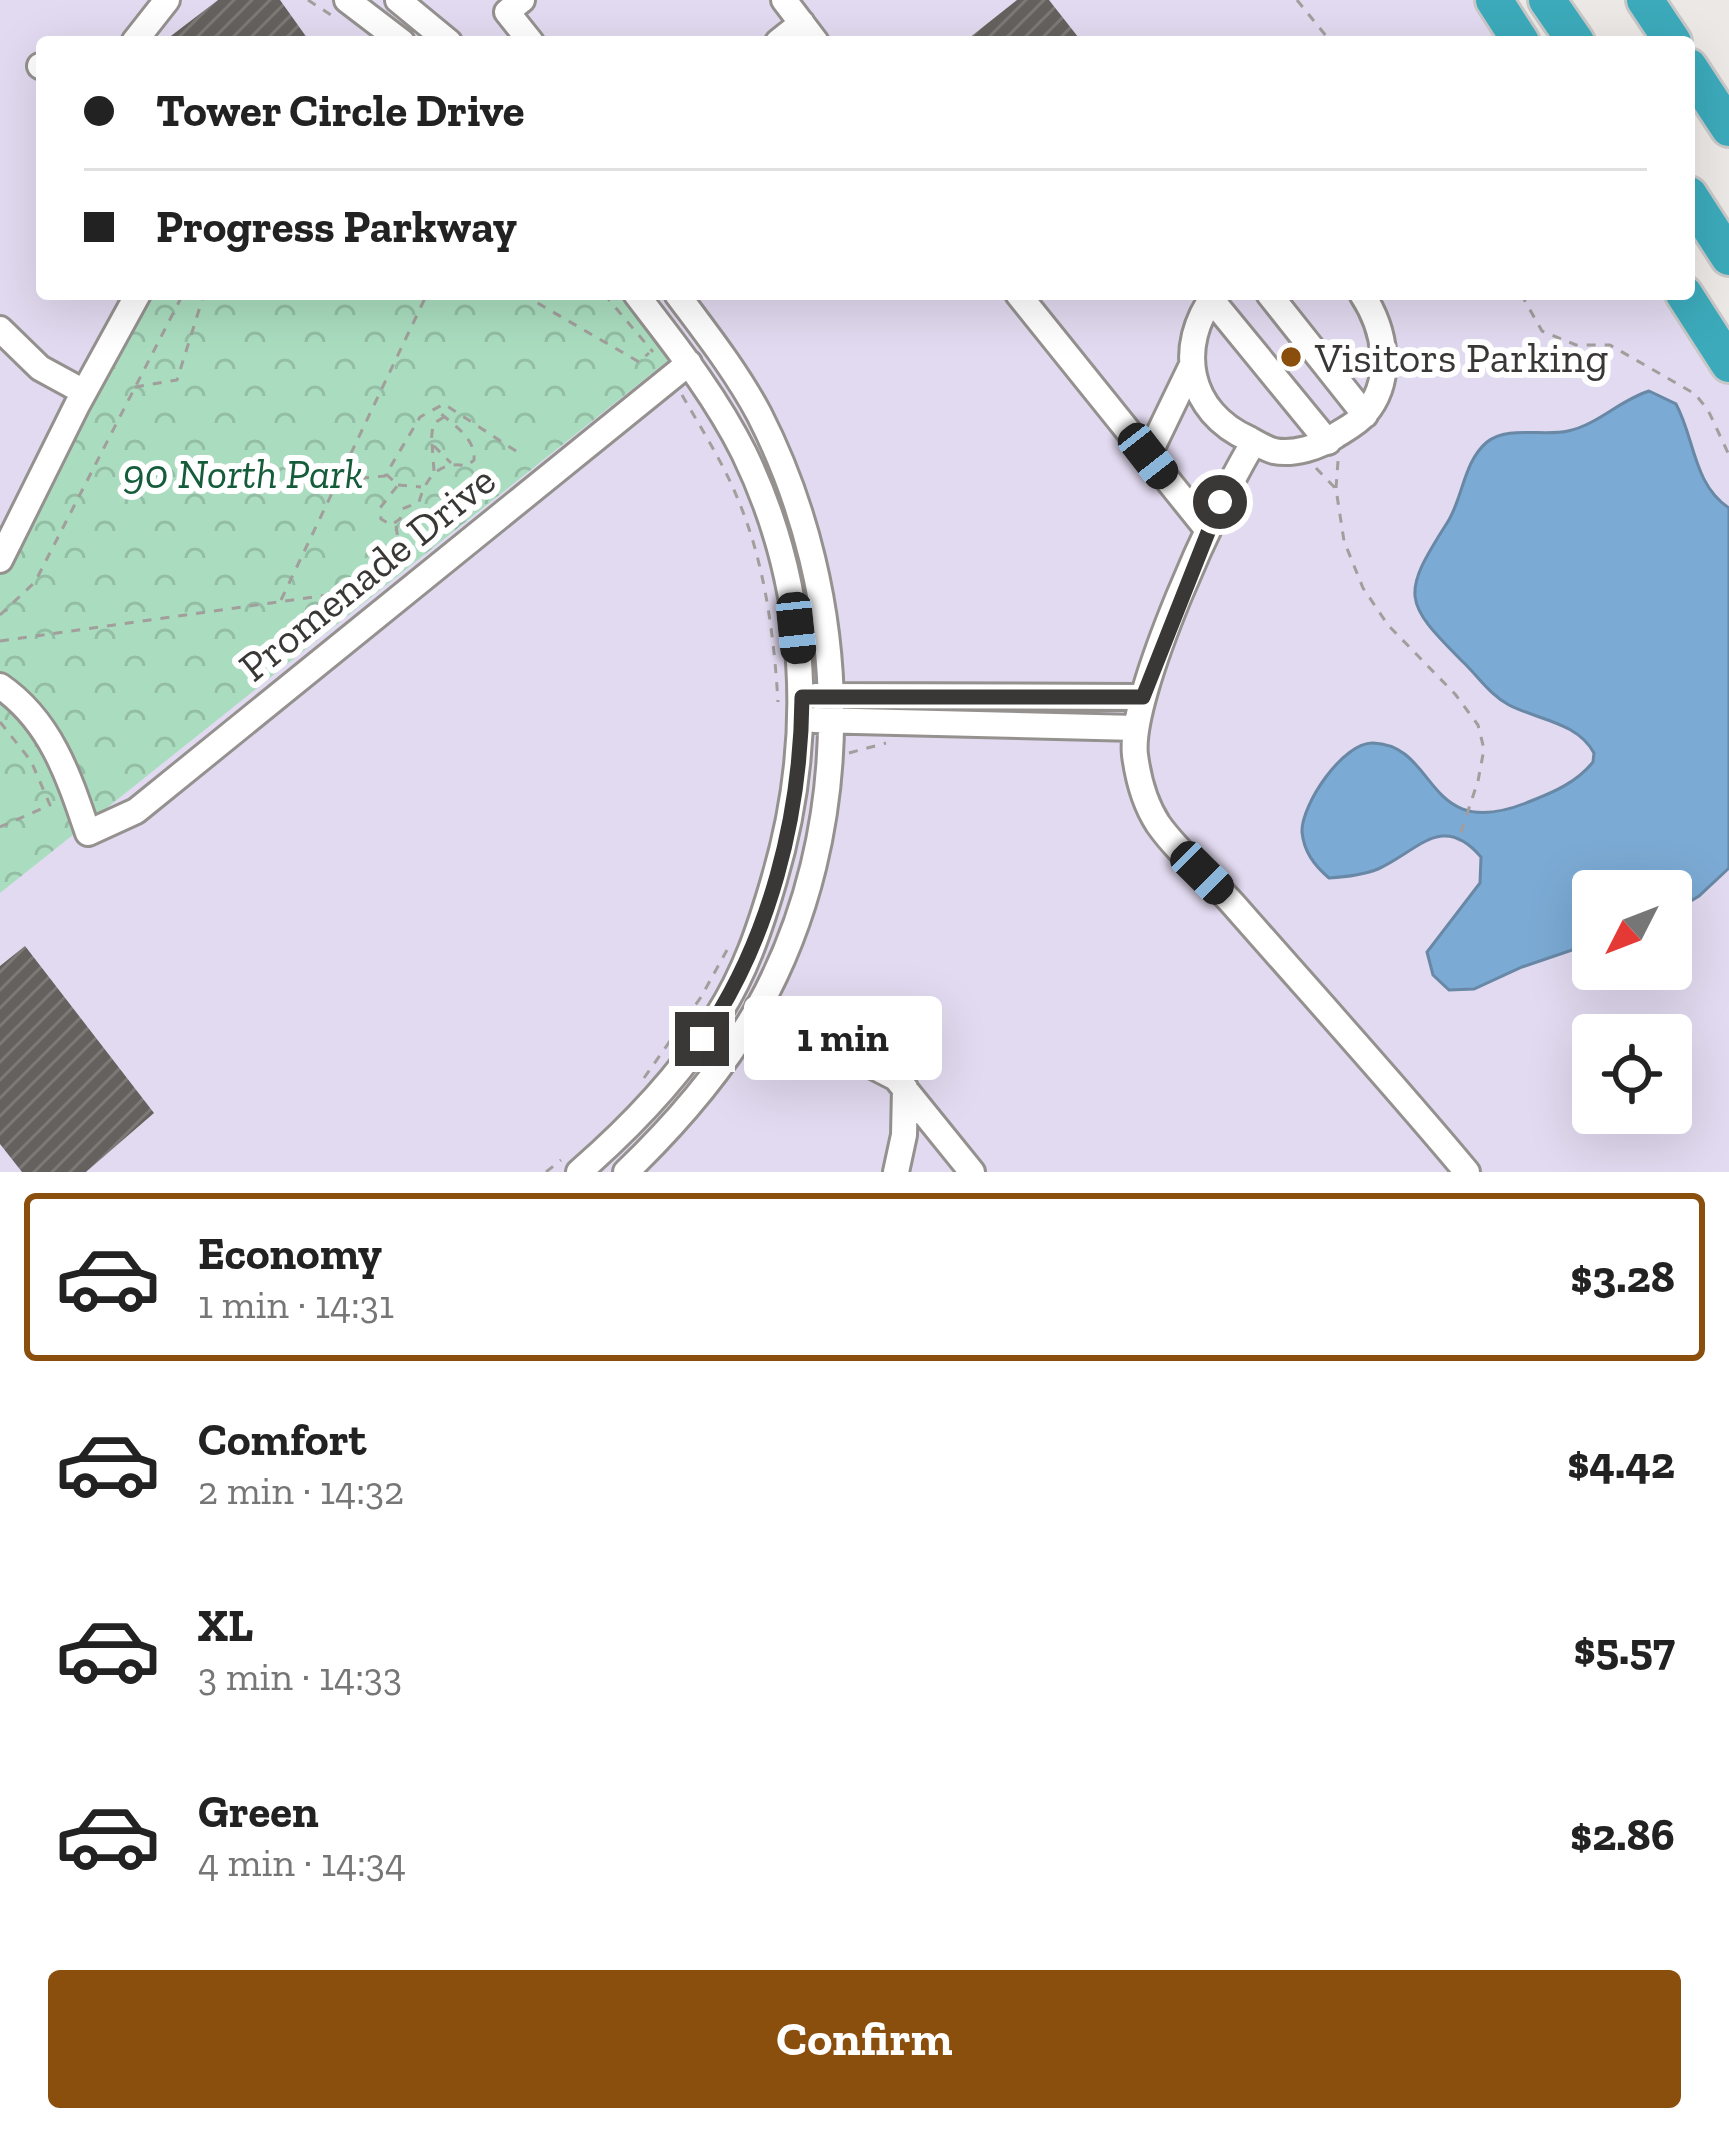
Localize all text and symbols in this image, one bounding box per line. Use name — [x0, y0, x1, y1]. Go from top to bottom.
text: Tower Circle Drive — [156, 84, 525, 138]
text: Progress Parkway — [156, 200, 517, 254]
place label: Visitors Parking — [1314, 332, 1608, 383]
marker: Visitors Parking — [1278, 344, 1304, 370]
car — [1112, 417, 1184, 495]
park label: 90 North Park — [123, 448, 363, 499]
street label: Promenade Drive — [229, 454, 505, 692]
route start — [1193, 475, 1247, 529]
car — [774, 590, 818, 666]
car — [1164, 835, 1240, 911]
north arrow — [1572, 870, 1692, 990]
map controls — [1572, 870, 1692, 1134]
callout: 1 min — [744, 997, 942, 1081]
route end — [675, 1012, 729, 1066]
text: 1 min — [797, 1014, 889, 1061]
button: locate — [1572, 1014, 1692, 1134]
icon: car — [54, 1223, 162, 1331]
text: Economy — [198, 1227, 382, 1281]
text: $3.28 — [1570, 1250, 1675, 1304]
text: 1 min · 14:31 — [198, 1281, 394, 1328]
icon: car — [54, 1409, 162, 1517]
text: Comfort — [198, 1413, 366, 1467]
text: $4.42 — [1567, 1436, 1675, 1490]
text: 2 min · 14:32 — [198, 1467, 404, 1514]
icon: car — [54, 1595, 162, 1703]
text: XL — [198, 1599, 253, 1653]
text: $5.57 — [1573, 1622, 1675, 1676]
text: 3 min · 14:33 — [198, 1653, 402, 1700]
icon: car — [54, 1781, 162, 1889]
text: Green — [198, 1785, 319, 1839]
text: $2.86 — [1570, 1808, 1675, 1862]
text: 4 min · 14:34 — [198, 1839, 406, 1886]
button: Confirm — [48, 1970, 1681, 2108]

